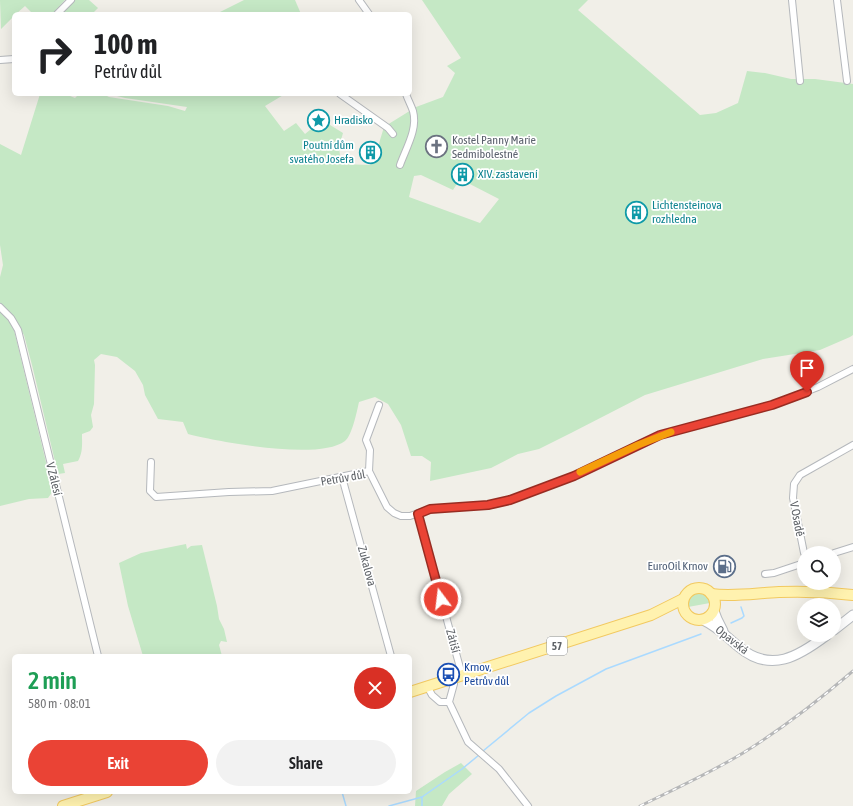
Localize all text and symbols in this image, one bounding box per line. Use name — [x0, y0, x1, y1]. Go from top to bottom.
icon: right — [28, 28, 80, 80]
text: 100 m — [94, 28, 157, 60]
text: Petrův důl — [94, 61, 162, 82]
place icon: Hradisko — [306, 107, 332, 133]
place label: Hradisko — [334, 113, 374, 127]
place label: Kostel Panny Marie Sedmibolestné — [452, 133, 536, 161]
church icon: Kostel Panny Marie Sedmibolestné — [424, 134, 450, 160]
place label: Poutní dům svatého Josefa — [289, 138, 354, 166]
building icon: Poutní dům svatého Josefa — [357, 139, 383, 165]
building icon: XIV. zastavení — [449, 161, 475, 187]
place label: XIV. zastavení — [478, 167, 538, 181]
place label: Lichtensteinova rozhledna — [652, 198, 722, 226]
building icon: Lichtensteinova rozhledna — [623, 199, 649, 225]
pin — [790, 351, 824, 392]
icon: arrive — [796, 357, 818, 379]
street label: V Zálesí — [43, 461, 65, 497]
street label: Petrův důl — [319, 467, 367, 489]
street label: V Osadě — [787, 500, 807, 538]
street label: Zukalova — [355, 544, 379, 588]
map controls — [797, 546, 841, 642]
button: search — [797, 546, 841, 590]
fuel station icon: EuroOil Krnov — [711, 553, 737, 579]
place label: EuroOil Krnov — [648, 559, 708, 573]
position arrow — [420, 578, 462, 620]
button: layers — [797, 598, 841, 642]
street label: Opavská — [713, 623, 751, 657]
street label: Zátiší — [443, 627, 463, 655]
road number: 57 — [547, 637, 567, 655]
place label: Krnov, Petrův důl — [464, 660, 510, 688]
bus stop icon: Krnov, Petrův důl — [435, 661, 461, 687]
text: 2 min — [28, 667, 77, 694]
button: close — [354, 667, 396, 709]
text: 580 m · 08:01 — [28, 696, 91, 711]
button: Exit — [28, 740, 208, 786]
button: Share — [216, 740, 396, 786]

